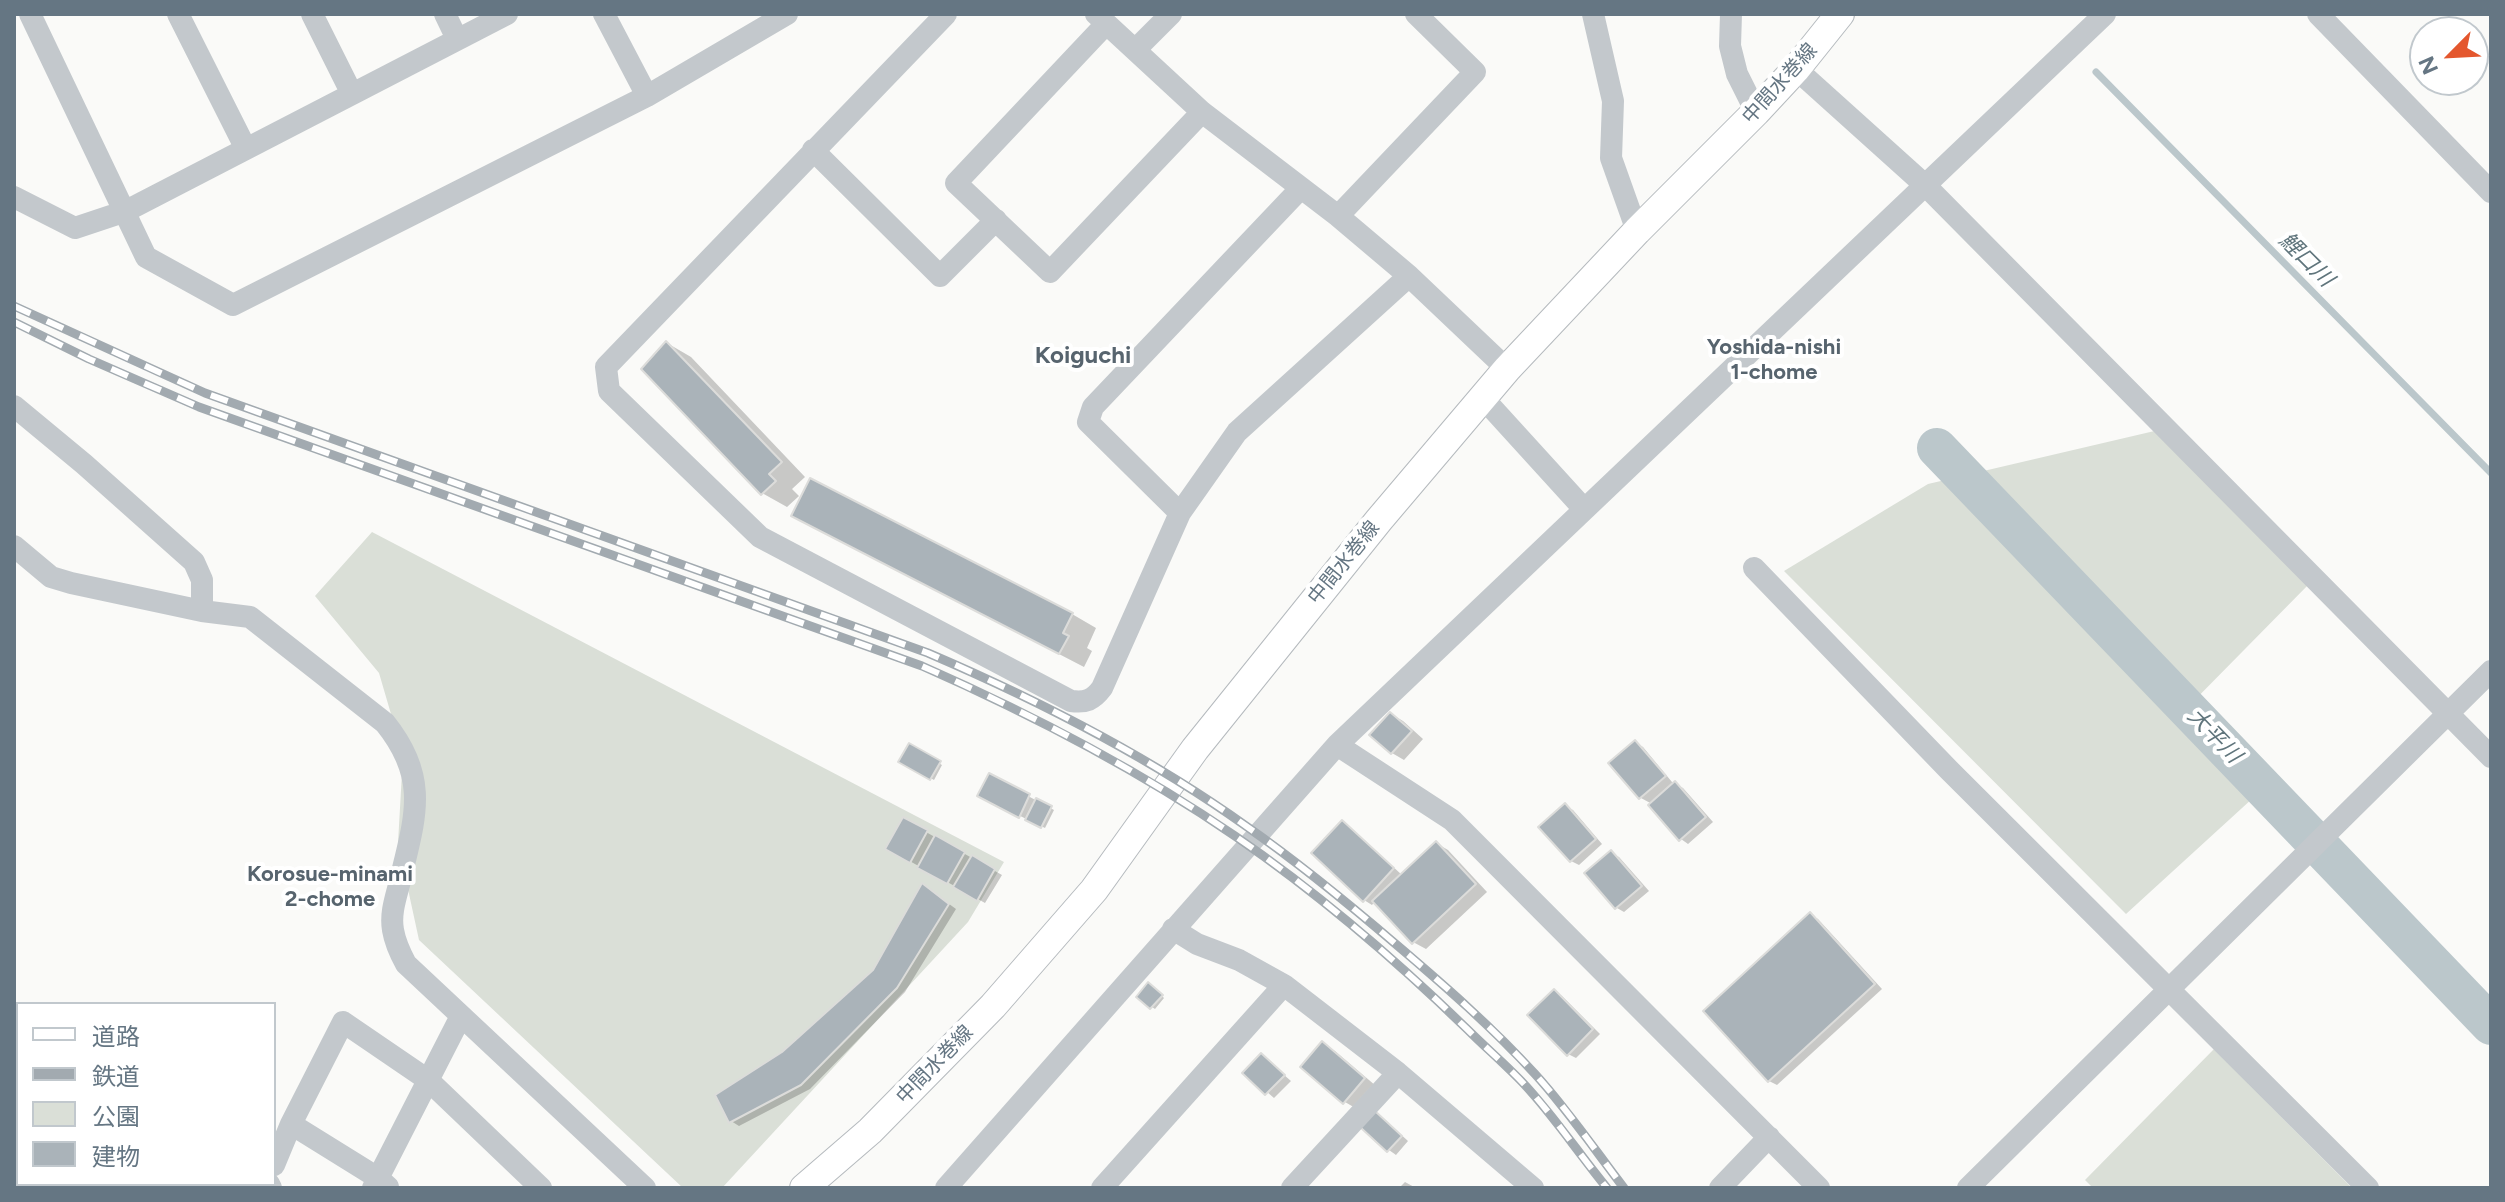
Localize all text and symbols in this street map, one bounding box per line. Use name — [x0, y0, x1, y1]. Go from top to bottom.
north arrow — [2409, 16, 2489, 96]
street label: 中間水巻線 — [1738, 39, 1822, 129]
text: N — [2413, 52, 2444, 78]
water label: 鯉口川 — [2273, 227, 2339, 293]
district label: Yoshida-nishi 1-chome — [1707, 335, 1841, 386]
district label: Koiguchi — [1035, 342, 1131, 370]
street label: 中間水巻線 — [1303, 517, 1385, 609]
water label: 大平川 — [2182, 703, 2246, 769]
district label: Korosue-minami 2-chome — [247, 862, 413, 914]
legend — [16, 1002, 276, 1186]
street label: 中間水巻線 — [892, 1021, 978, 1109]
text: 道路 — [92, 1022, 140, 1051]
text: 鉄道 — [92, 1062, 140, 1091]
text: 公園 — [92, 1102, 140, 1131]
text: 建物 — [92, 1142, 140, 1171]

